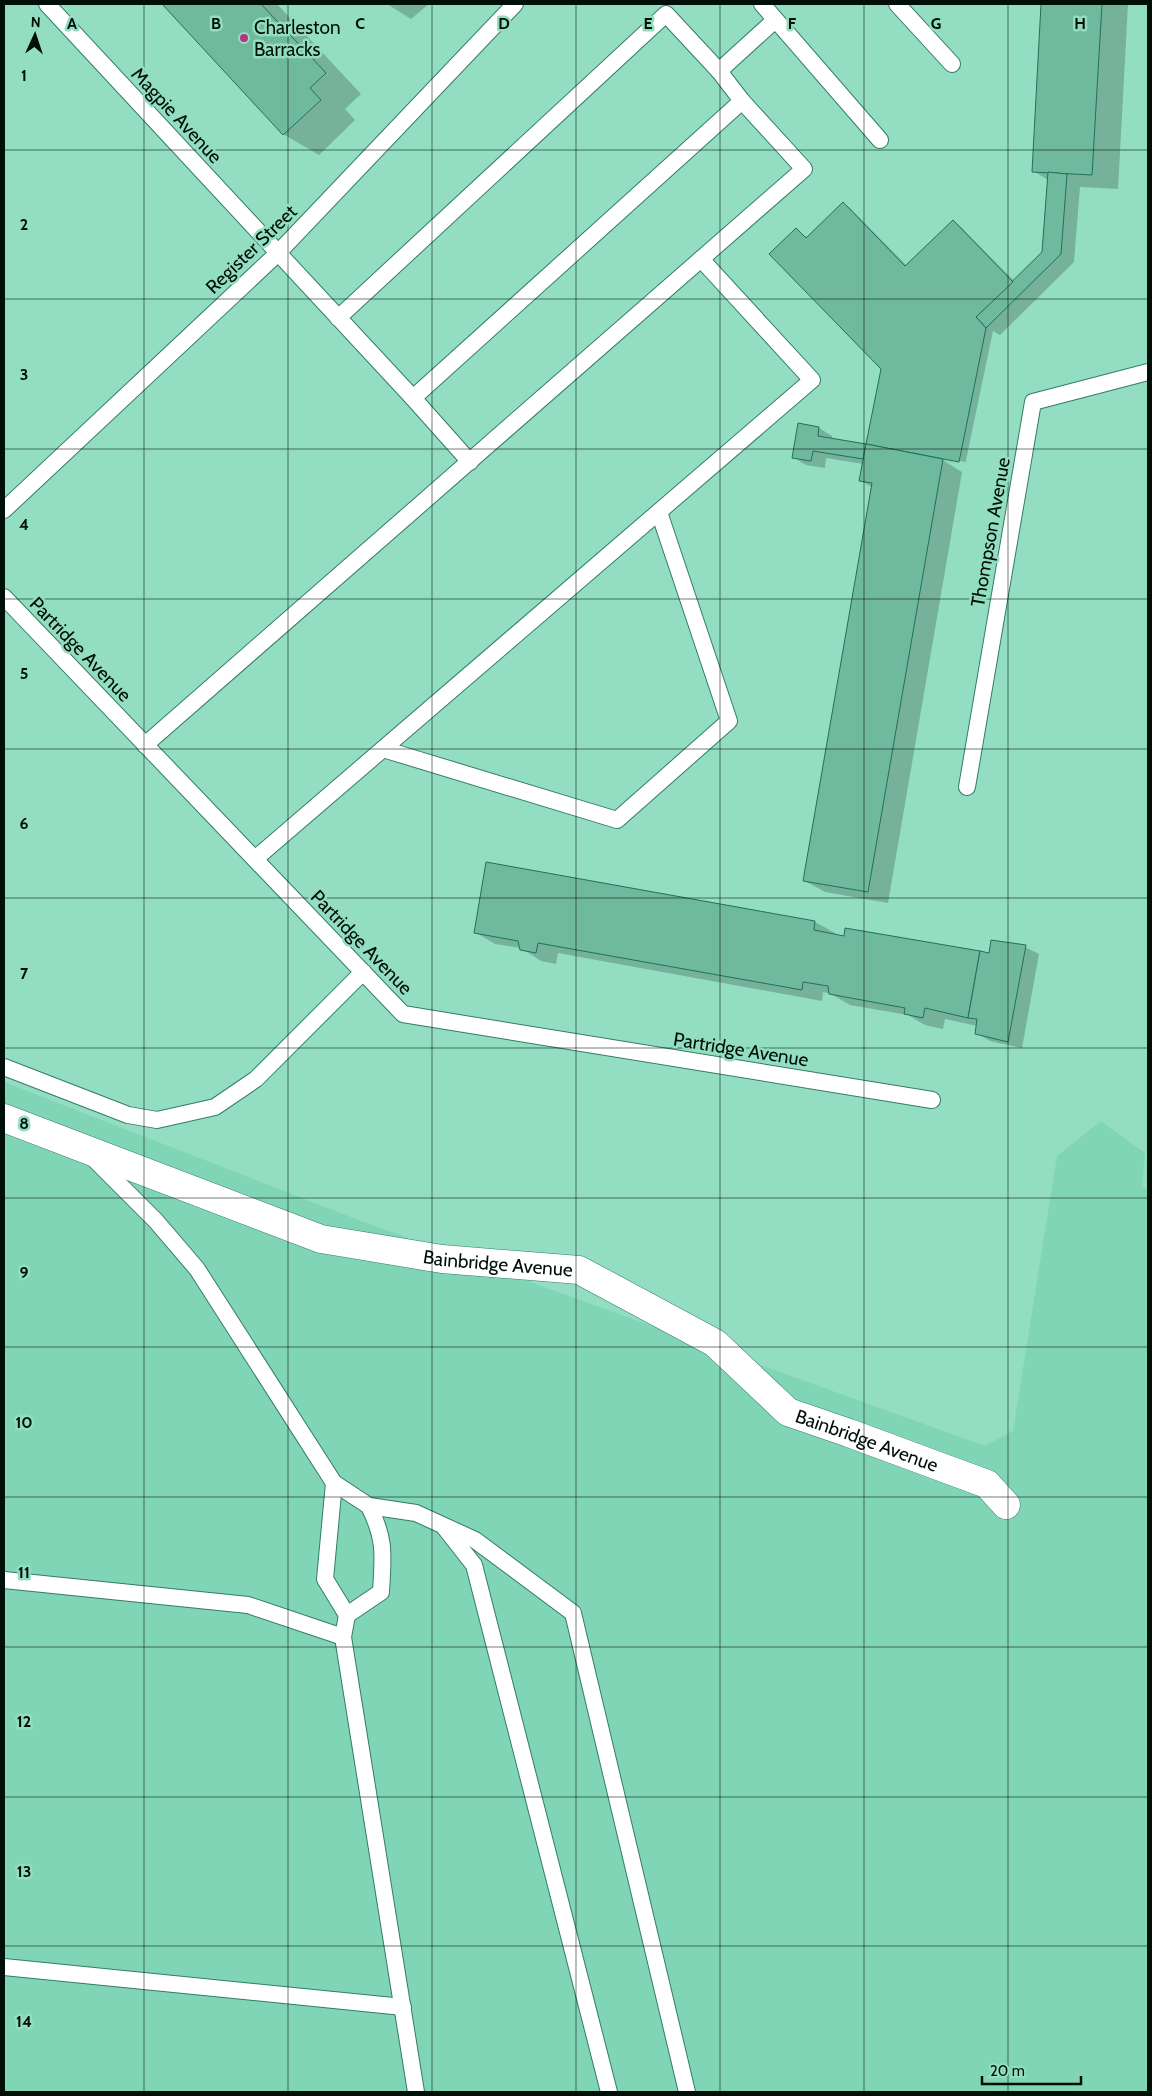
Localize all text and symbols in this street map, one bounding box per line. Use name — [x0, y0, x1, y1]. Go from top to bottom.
north arrow — [10, 10, 60, 60]
text: N — [30, 13, 41, 31]
text: A — [67, 14, 77, 33]
text: B — [211, 14, 221, 33]
text: C — [355, 14, 365, 33]
text: D — [498, 14, 510, 33]
text: E — [643, 14, 653, 33]
text: F — [788, 14, 797, 33]
text: G — [931, 14, 941, 33]
text: H — [1074, 14, 1086, 33]
place label: Charleston Barracks — [254, 16, 341, 61]
marker: Charleston Barracks — [238, 32, 250, 44]
street label: Magpie Avenue — [126, 63, 227, 168]
text: 1 — [21, 66, 27, 85]
street label: Register Street — [201, 200, 302, 299]
text: 2 — [20, 215, 28, 234]
text: 3 — [20, 365, 28, 384]
street label: Thompson Avenue — [966, 455, 1015, 609]
text: 4 — [19, 515, 29, 534]
street label: Partridge Avenue — [25, 592, 136, 707]
text: 5 — [20, 664, 28, 683]
text: 6 — [20, 814, 29, 833]
street label: Partridge Avenue — [306, 885, 417, 1000]
text: 7 — [20, 964, 29, 983]
street label: Partridge Avenue — [672, 1027, 810, 1072]
text: 8 — [19, 1114, 29, 1133]
street label: Bainbridge Avenue — [421, 1245, 574, 1281]
text: 9 — [20, 1263, 29, 1282]
street label: Bainbridge Avenue — [792, 1404, 942, 1477]
text: 10 — [15, 1413, 33, 1432]
text: 11 — [18, 1563, 30, 1582]
text: 12 — [17, 1712, 31, 1731]
text: 13 — [17, 1862, 31, 1881]
text: 14 — [16, 2012, 32, 2031]
scale bar — [982, 2054, 1081, 2086]
text: 20 m — [990, 2062, 1025, 2080]

